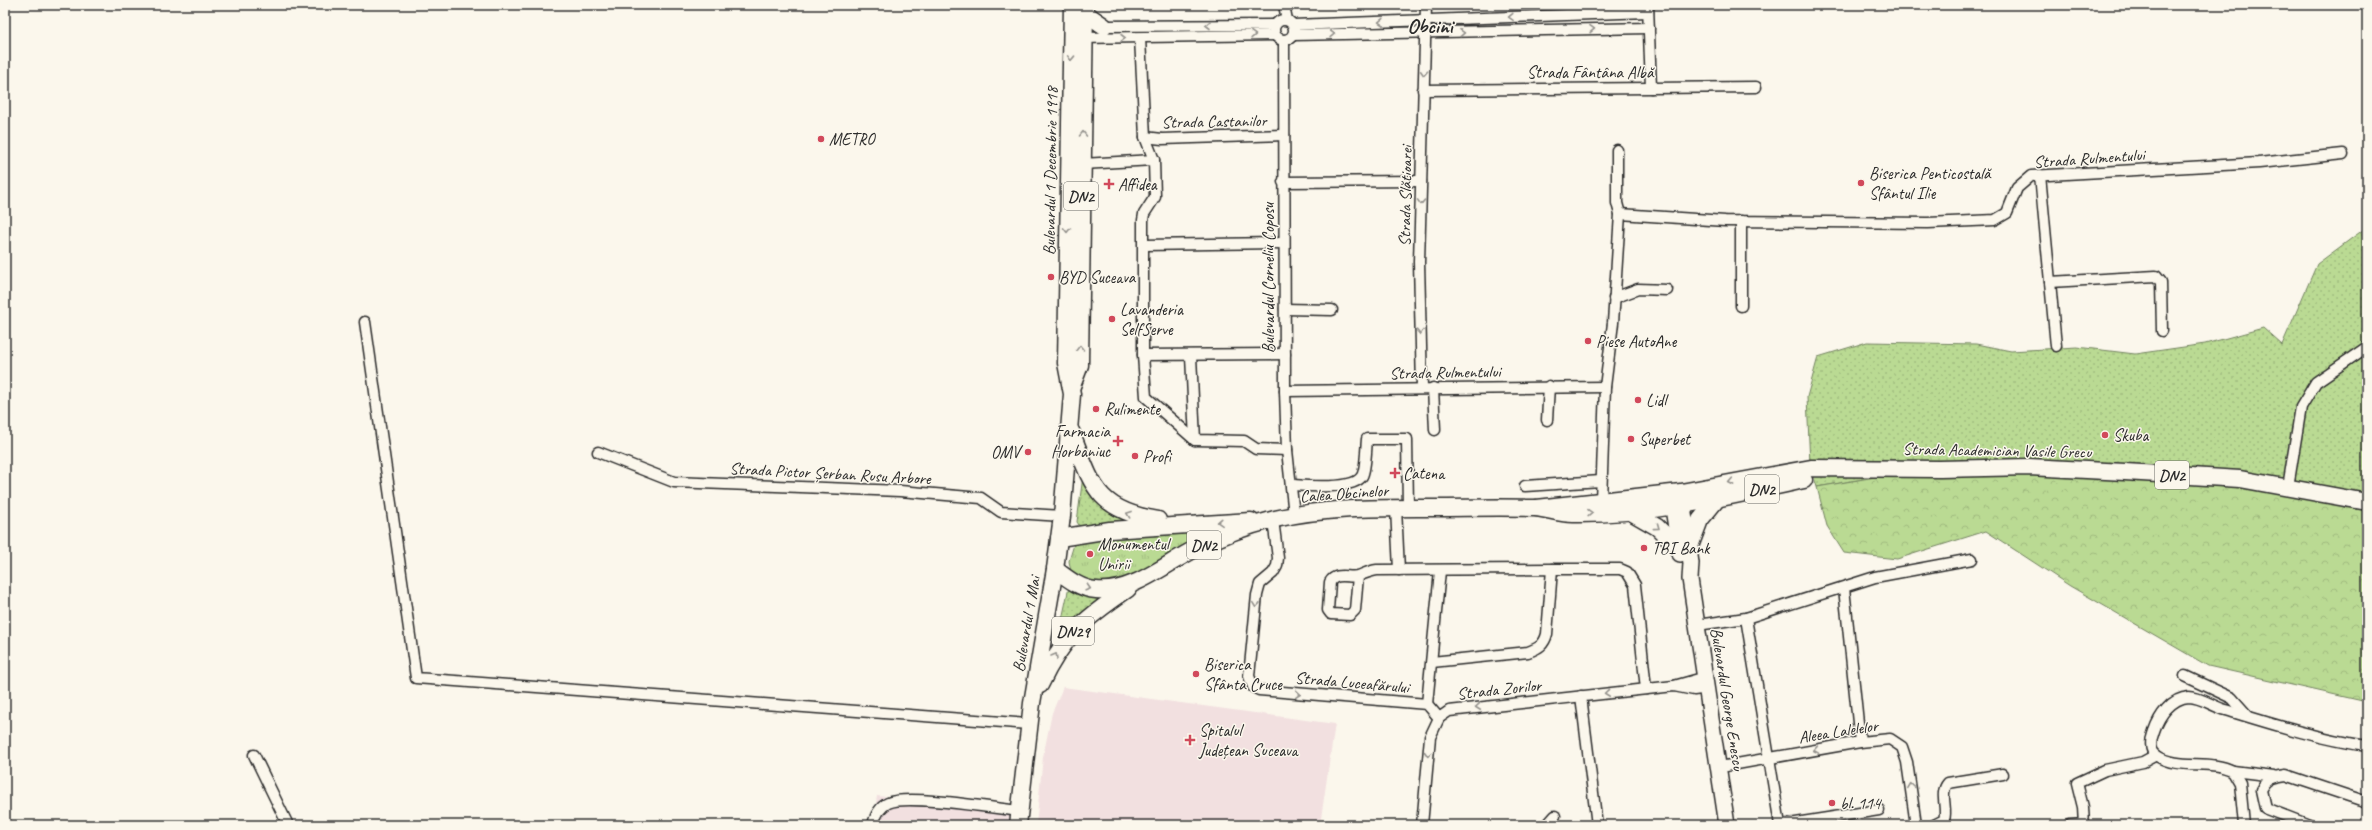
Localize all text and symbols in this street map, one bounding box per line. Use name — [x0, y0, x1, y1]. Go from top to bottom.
district label: Obcini — [1407, 13, 1456, 39]
one-way arrow — [1508, 13, 1514, 22]
one-way arrow — [1378, 18, 1384, 26]
one-way arrow — [1205, 21, 1211, 29]
one-way arrow — [1589, 25, 1595, 34]
one-way arrow — [1459, 28, 1465, 37]
one-way arrow — [1329, 30, 1335, 38]
one-way arrow — [1250, 31, 1256, 40]
one-way arrow — [1120, 34, 1126, 42]
one-way arrow — [1067, 55, 1075, 61]
street label: Strada Fântâna Albă — [1527, 62, 1655, 83]
one-way arrow — [1420, 69, 1429, 76]
street label: Bulevardul 1 Decembrie 1918 — [1039, 84, 1063, 255]
street label: Strada Castanilor — [1161, 110, 1269, 133]
place label: METRO — [829, 129, 876, 150]
one-way arrow — [1078, 131, 1087, 137]
marker: METRO — [816, 134, 826, 144]
street label: Strada Slătioarei — [1394, 144, 1417, 247]
street label: Strada Rulmentului — [2033, 144, 2147, 173]
place label: Biserica Penticostală Sfântul Ilie — [1869, 163, 1992, 204]
place label: Affidea — [1118, 174, 1158, 195]
marker: Affidea — [1103, 178, 1115, 190]
marker: Biserica Penticostală Sfântul Ilie — [1856, 178, 1866, 188]
road number: DN2 — [1064, 182, 1098, 210]
one-way arrow — [1417, 199, 1425, 205]
street label: Bulevardul Corneliu Coposu — [1258, 201, 1279, 353]
one-way arrow — [1063, 227, 1071, 233]
place label: BYD Suceava — [1059, 267, 1137, 288]
marker: BYD Suceava — [1046, 272, 1056, 282]
place label: Lavanderia SelfServe — [1120, 299, 1184, 340]
marker: Lavanderia SelfServe — [1107, 314, 1117, 324]
one-way arrow — [1416, 329, 1424, 335]
place label: Piese AutoAne — [1596, 331, 1678, 352]
marker: Piese AutoAne — [1583, 336, 1593, 346]
one-way arrow — [1076, 345, 1084, 351]
street label: Strada Rulmentului — [1389, 361, 1503, 384]
place label: Lidl — [1646, 390, 1669, 411]
marker: Lidl — [1633, 395, 1643, 405]
place label: Rulimente — [1104, 399, 1161, 420]
marker: Rulimente — [1091, 404, 1101, 414]
place label: Farmacia Horbaniuc — [1051, 421, 1112, 462]
place label: Skuba — [2113, 425, 2149, 446]
place label: Superbet — [1639, 429, 1692, 450]
marker: Skuba — [2100, 430, 2110, 440]
marker: Superbet — [1626, 434, 1636, 444]
marker: Farmacia Horbaniuc — [1113, 436, 1123, 446]
street label: Strada Academician Vasile Grecu — [1903, 438, 2093, 463]
place label: OMV — [991, 442, 1024, 463]
place label: Profi — [1143, 446, 1173, 467]
marker: OMV — [1023, 447, 1033, 457]
marker: Profi — [1130, 451, 1140, 461]
street label: Strada Pictor Șerban Rusu Arbore — [729, 458, 932, 489]
road number: DN2 — [2155, 461, 2189, 489]
place label: Catena — [1403, 463, 1446, 484]
marker: Catena — [1390, 468, 1400, 478]
road number: DN2 — [1745, 475, 1779, 503]
one-way arrow — [1728, 478, 1734, 486]
street label: Calea Obcinelor — [1299, 480, 1391, 507]
one-way arrow — [1587, 509, 1593, 517]
one-way arrow — [1126, 510, 1133, 518]
one-way arrow — [1217, 518, 1223, 526]
one-way arrow — [1653, 522, 1660, 530]
road number: DN2 — [1187, 531, 1221, 559]
place label: Monumentul Unirii — [1098, 534, 1172, 575]
place label: TBI Bank — [1652, 538, 1711, 559]
marker: TBI Bank — [1639, 543, 1649, 553]
marker: Monumentul Unirii — [1085, 549, 1095, 559]
street label: Bulevardul 1 Mai — [1008, 573, 1046, 674]
one-way arrow — [1085, 583, 1092, 592]
one-way arrow — [1252, 602, 1261, 608]
road number: DN29 — [1052, 617, 1094, 645]
street label: Bulevardul George Enescu — [1706, 626, 1749, 774]
one-way arrow — [1051, 653, 1058, 660]
place label: Biserica Sfânta Cruce — [1204, 654, 1283, 695]
street label: Strada Luceafărului — [1294, 667, 1413, 698]
marker: Biserica Sfânta Cruce — [1191, 669, 1201, 679]
street label: Strada Zorilor — [1456, 674, 1544, 704]
one-way arrow — [1604, 688, 1610, 697]
one-way arrow — [1295, 689, 1302, 698]
one-way arrow — [1475, 702, 1481, 711]
street label: Aleea Lalelelor — [1797, 715, 1881, 748]
place label: Spitalul Județean Suceava — [1198, 720, 1300, 761]
marker: Spitalul Județean Suceava — [1184, 734, 1196, 746]
one-way arrow — [1813, 745, 1819, 753]
one-way arrow — [1424, 751, 1433, 757]
one-way arrow — [1907, 783, 1916, 789]
place label: bl. 114 — [1840, 793, 1883, 814]
marker: bl. 114 — [1827, 798, 1837, 808]

